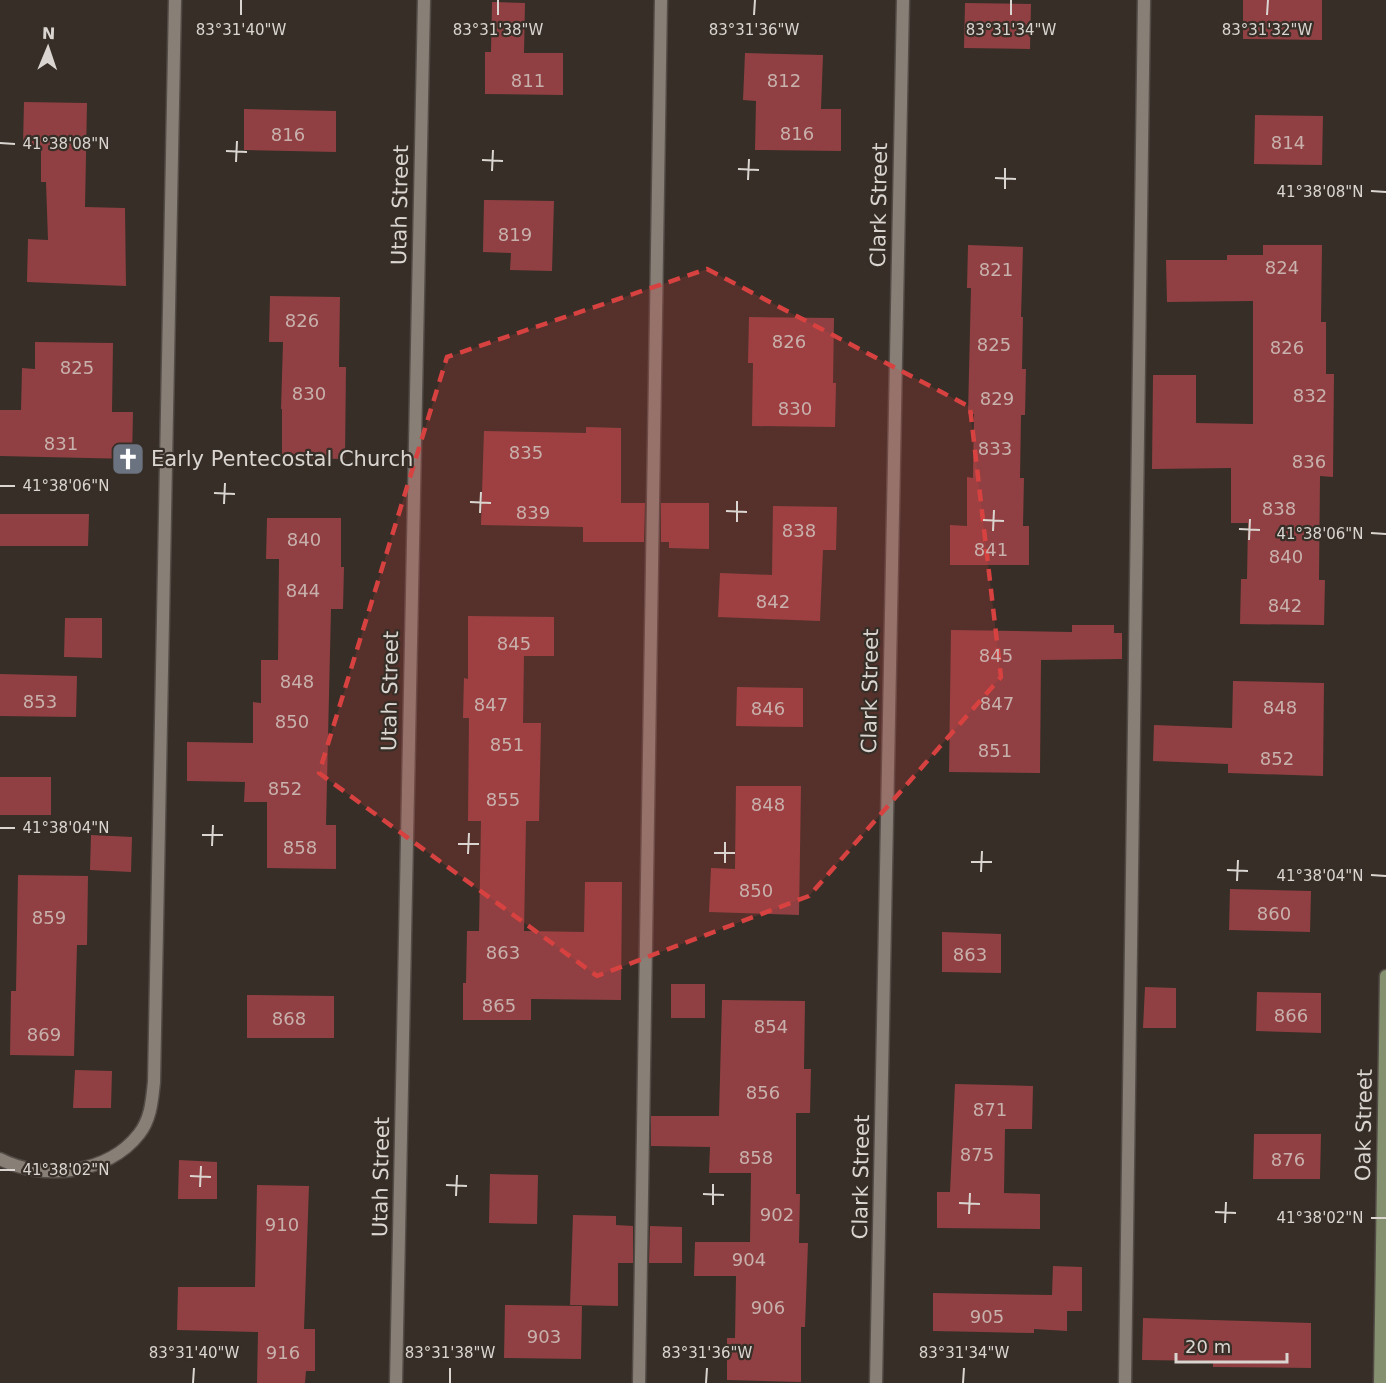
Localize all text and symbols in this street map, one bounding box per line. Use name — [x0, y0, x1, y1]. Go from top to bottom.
north arrow — [18, 18, 78, 78]
text: 83°31'40"W — [196, 21, 286, 39]
text: 83°31'38"W — [453, 21, 543, 39]
text: 83°31'36"W — [709, 21, 799, 39]
text: 83°31'34"W — [966, 21, 1056, 39]
text: 83°31'32"W — [1222, 21, 1312, 39]
text: N — [41, 24, 56, 43]
house number: 811 — [511, 70, 545, 91]
house number: 812 — [767, 70, 801, 91]
house number: 816 — [780, 123, 814, 144]
house number: 816 — [271, 124, 305, 145]
house number: 814 — [1271, 132, 1305, 153]
text: 41°38'08"N — [22, 135, 110, 153]
street label: Clark Street — [866, 142, 892, 268]
street label: Utah Street — [387, 145, 413, 265]
text: 41°38'08"N — [1276, 183, 1364, 201]
house number: 819 — [498, 224, 532, 245]
house number: 824 — [1265, 257, 1299, 278]
house number: 821 — [979, 259, 1013, 280]
house number: 826 — [285, 310, 319, 331]
house number: 826 — [772, 331, 806, 352]
house number: 825 — [977, 334, 1011, 355]
house number: 826 — [1270, 337, 1304, 358]
house number: 825 — [60, 357, 94, 378]
house number: 830 — [292, 383, 326, 404]
house number: 832 — [1293, 385, 1327, 406]
house number: 829 — [980, 388, 1014, 409]
house number: 830 — [778, 398, 812, 419]
house number: 831 — [44, 433, 78, 454]
house number: 833 — [978, 438, 1012, 459]
church icon: Early Pentecostal Church — [110, 441, 146, 477]
house number: 835 — [509, 442, 543, 463]
place label: Early Pentecostal Church — [151, 447, 413, 471]
house number: 836 — [1292, 451, 1326, 472]
text: 41°38'06"N — [22, 477, 110, 495]
house number: 838 — [1262, 498, 1296, 519]
house number: 839 — [516, 502, 550, 523]
house number: 838 — [782, 520, 816, 541]
text: 41°38'06"N — [1276, 525, 1364, 543]
house number: 840 — [287, 529, 321, 550]
house number: 841 — [974, 539, 1008, 560]
house number: 840 — [1269, 546, 1303, 567]
house number: 844 — [286, 580, 320, 601]
house number: 842 — [756, 591, 790, 612]
house number: 842 — [1268, 595, 1302, 616]
street label: Clark Street — [857, 628, 883, 754]
street label: Utah Street — [377, 631, 403, 751]
house number: 845 — [497, 633, 531, 654]
house number: 845 — [979, 645, 1013, 666]
house number: 848 — [280, 671, 314, 692]
house number: 853 — [23, 691, 57, 712]
house number: 847 — [980, 693, 1014, 714]
house number: 847 — [474, 694, 508, 715]
house number: 848 — [1263, 697, 1297, 718]
house number: 846 — [751, 698, 785, 719]
house number: 850 — [275, 711, 309, 732]
house number: 851 — [490, 734, 524, 755]
house number: 851 — [978, 740, 1012, 761]
house number: 852 — [1260, 748, 1294, 769]
house number: 852 — [268, 778, 302, 799]
house number: 855 — [486, 789, 520, 810]
house number: 848 — [751, 794, 785, 815]
text: 41°38'04"N — [22, 819, 110, 837]
house number: 858 — [283, 837, 317, 858]
text: 41°38'04"N — [1276, 867, 1364, 885]
house number: 850 — [739, 880, 773, 901]
house number: 860 — [1257, 903, 1291, 924]
house number: 859 — [32, 907, 66, 928]
house number: 863 — [486, 942, 520, 963]
house number: 863 — [953, 944, 987, 965]
house number: 865 — [482, 995, 516, 1016]
house number: 866 — [1274, 1005, 1308, 1026]
house number: 868 — [272, 1008, 306, 1029]
house number: 854 — [754, 1016, 788, 1037]
house number: 869 — [27, 1024, 61, 1045]
street label: Oak Street — [1351, 1069, 1377, 1181]
house number: 856 — [746, 1082, 780, 1103]
house number: 871 — [973, 1099, 1007, 1120]
street label: Clark Street — [848, 1114, 874, 1240]
street label: Utah Street — [368, 1117, 394, 1237]
house number: 875 — [960, 1144, 994, 1165]
house number: 858 — [739, 1147, 773, 1168]
house number: 876 — [1271, 1149, 1305, 1170]
text: 41°38'02"N — [22, 1161, 110, 1179]
house number: 902 — [760, 1204, 794, 1225]
text: 41°38'02"N — [1276, 1209, 1364, 1227]
house number: 910 — [265, 1214, 299, 1235]
house number: 904 — [732, 1249, 766, 1270]
house number: 906 — [751, 1297, 785, 1318]
house number: 905 — [970, 1306, 1004, 1327]
house number: 903 — [527, 1326, 561, 1347]
scale bar — [1176, 1326, 1287, 1364]
text: 20 m — [1185, 1336, 1231, 1357]
house number: 916 — [266, 1342, 300, 1363]
text: 83°31'40"W — [149, 1344, 239, 1362]
text: 83°31'38"W — [405, 1344, 495, 1362]
text: 83°31'36"W — [662, 1344, 752, 1362]
text: 83°31'34"W — [919, 1344, 1009, 1362]

